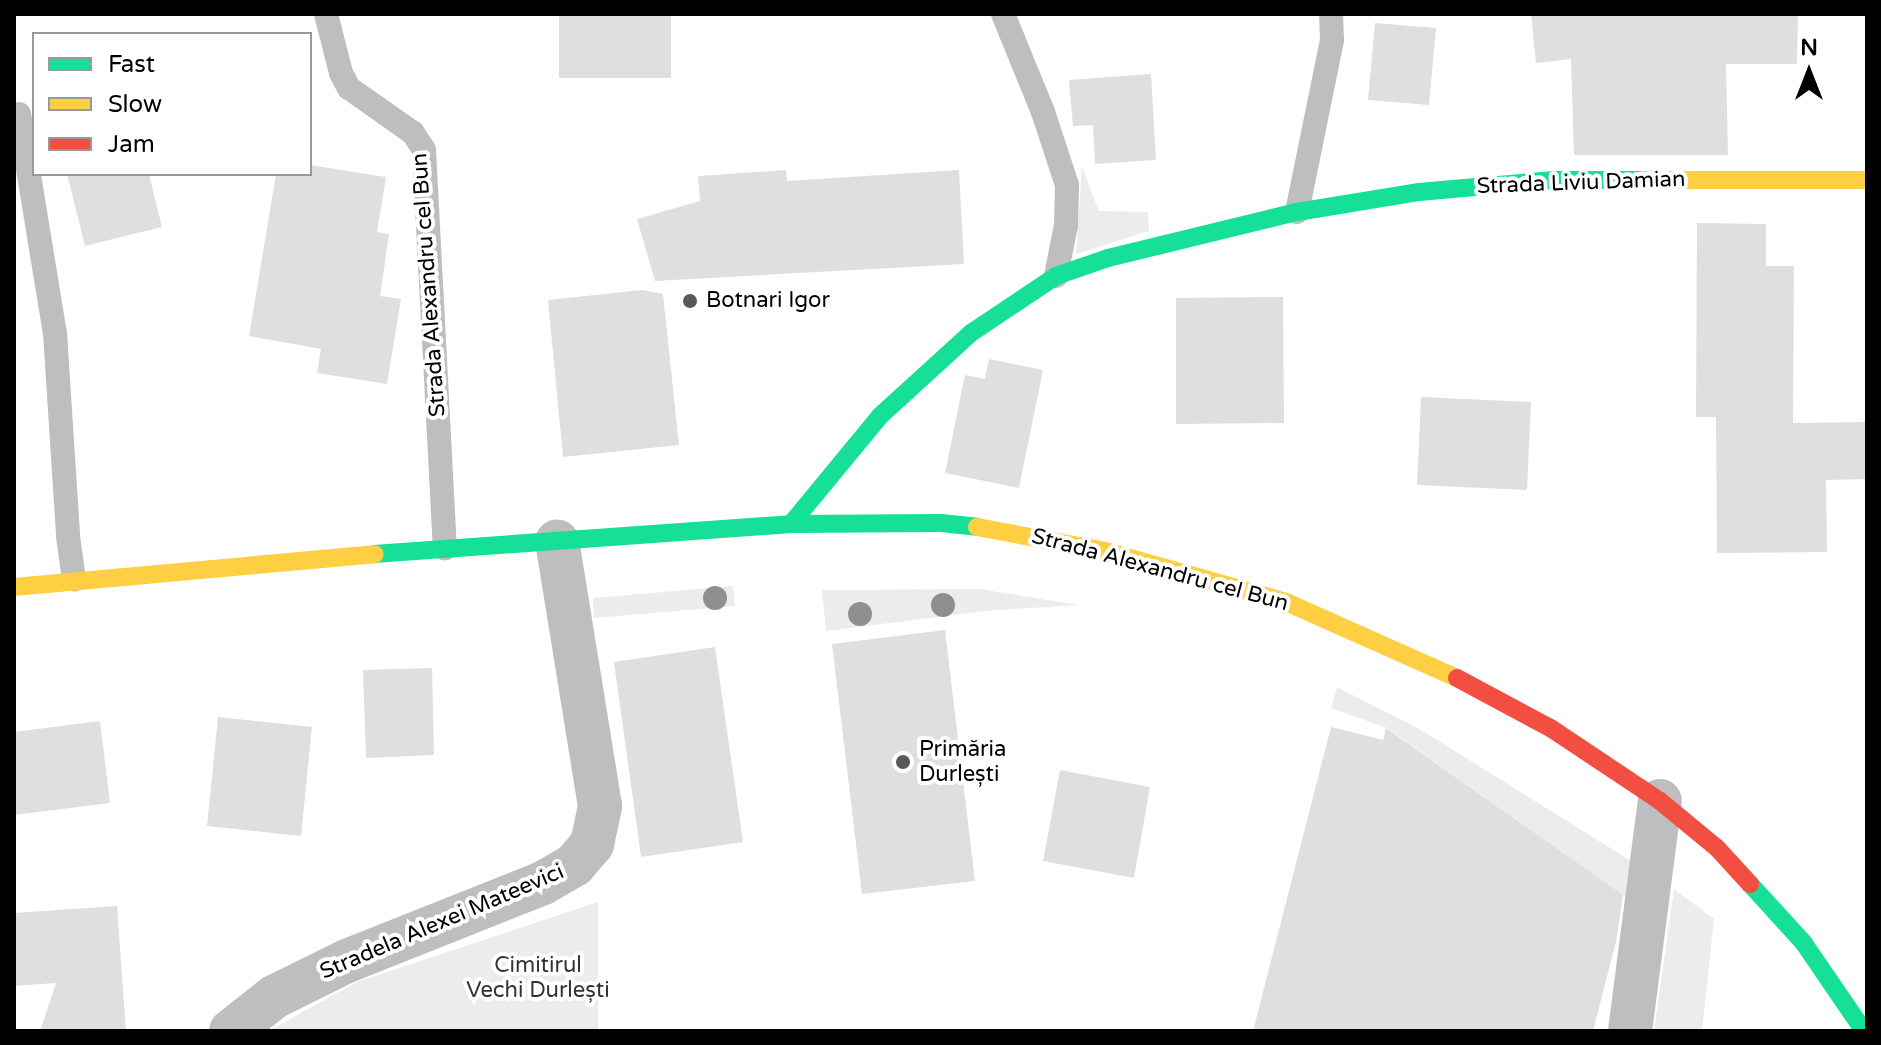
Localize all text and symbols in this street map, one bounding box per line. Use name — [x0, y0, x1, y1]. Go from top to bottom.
legend — [32, 32, 312, 176]
north arrow — [1769, 32, 1849, 112]
text: N — [1800, 35, 1818, 61]
text: Fast — [108, 50, 155, 79]
text: Slow — [108, 90, 162, 119]
text: Jam — [108, 130, 155, 159]
street label: Strada Alexandru cel Bun — [407, 152, 451, 418]
street label: Strada Liviu Damian — [1476, 166, 1686, 200]
place label: Botnari Igor — [706, 288, 830, 314]
marker: Botnari Igor — [681, 292, 699, 310]
street label: Strada Alexandru cel Bun — [1029, 523, 1291, 617]
place label: Primăria Durlești — [919, 736, 1006, 788]
marker: Primăria Durlești — [894, 753, 912, 771]
street label: Stradela Alexei Mateevici — [316, 859, 568, 985]
park label: Cimitirul Vechi Durlești — [466, 952, 610, 1004]

